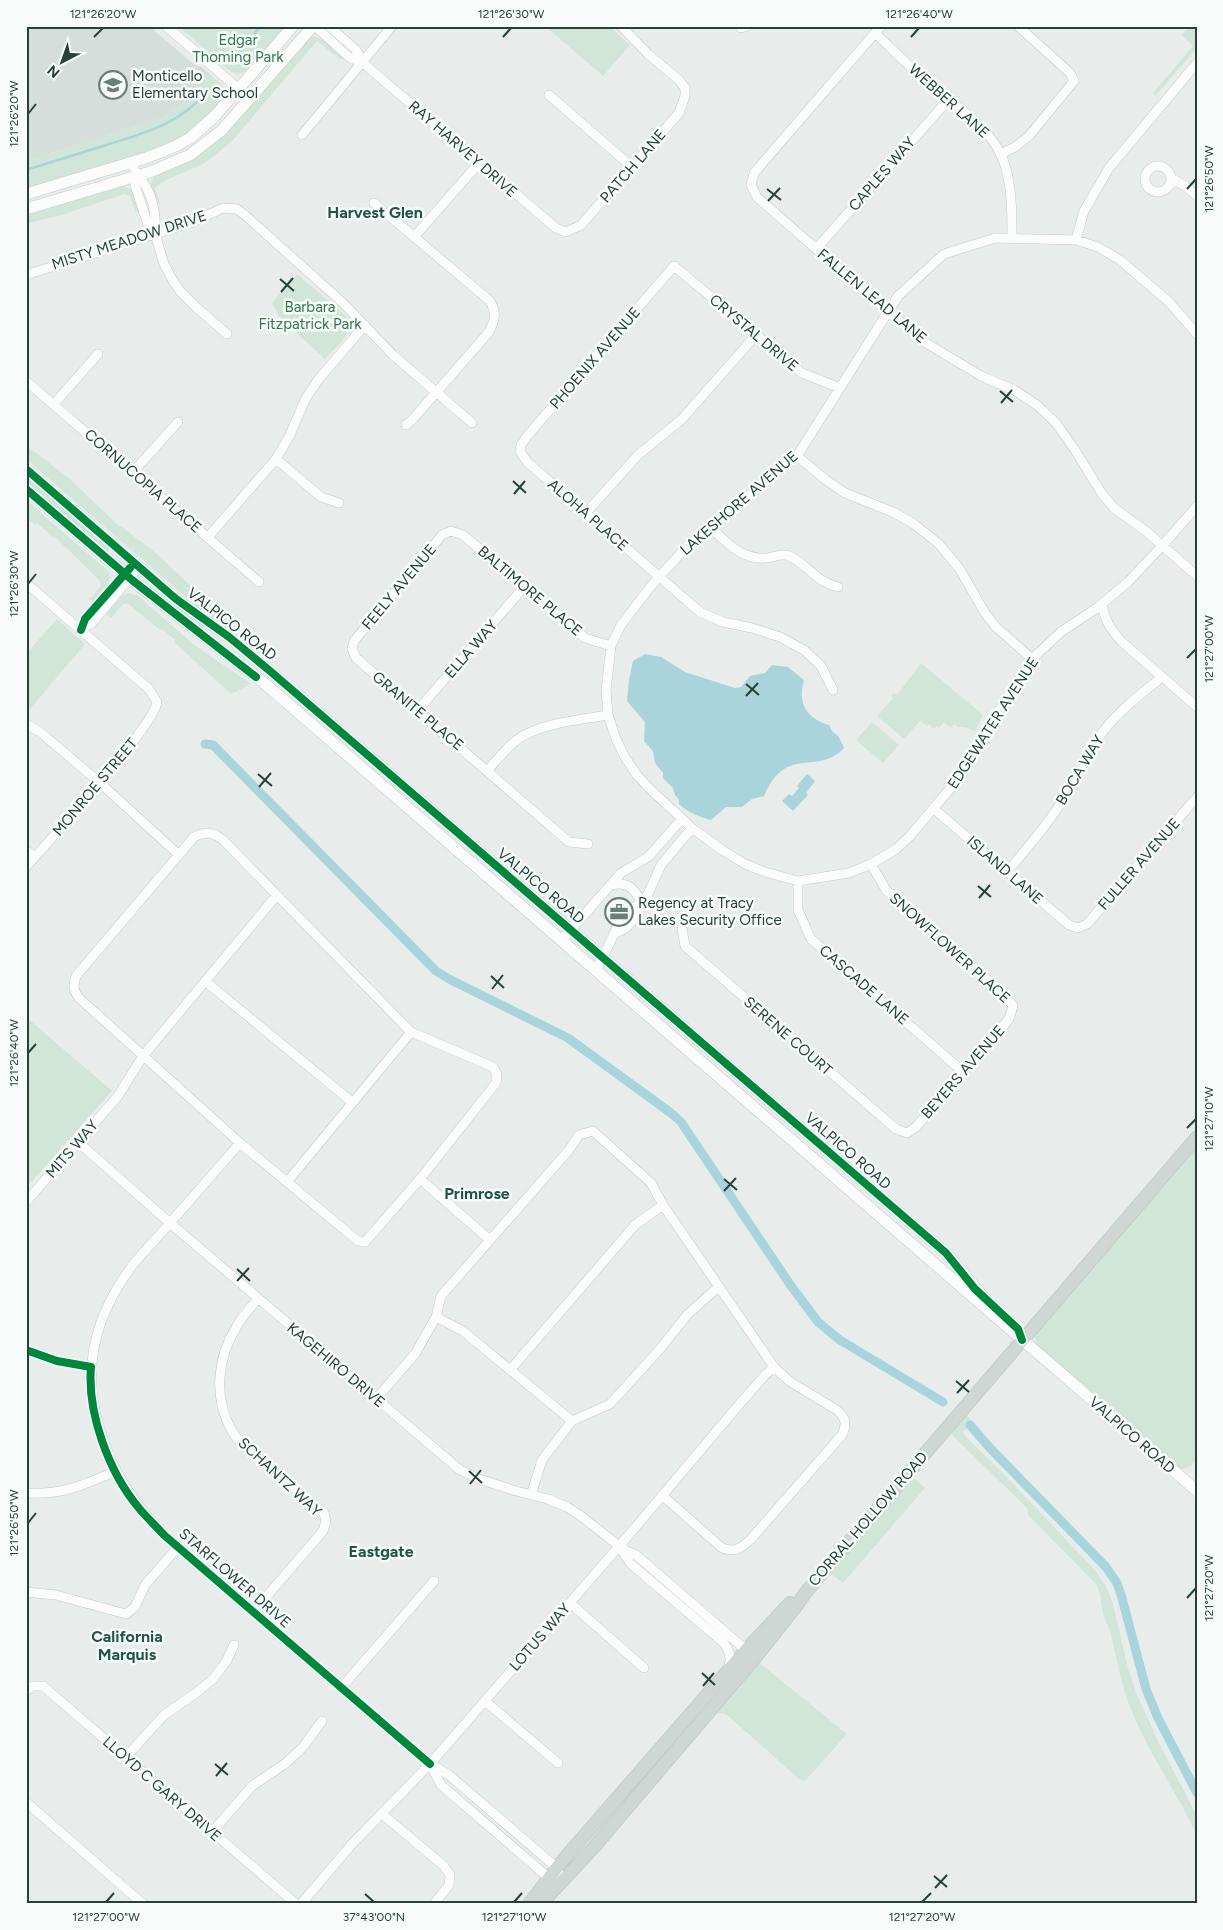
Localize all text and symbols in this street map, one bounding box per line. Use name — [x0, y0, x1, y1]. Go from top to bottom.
text: 121°26'20"W — [70, 7, 137, 21]
text: 121°26'30"W — [478, 7, 545, 21]
text: 121°26'40"W — [885, 7, 953, 21]
park label: Edgar Thoming Park — [192, 31, 284, 66]
north arrow — [38, 38, 88, 88]
street label: WEBBER LANE — [905, 60, 993, 142]
text: N — [44, 61, 63, 81]
place label: Monticello Elementary School — [132, 67, 258, 102]
school or university icon: Monticello Elementary School — [98, 70, 128, 100]
text: 121°26'20"W — [7, 80, 21, 147]
street label: RAY HARVEY DRIVE — [405, 97, 521, 201]
street label: PATCH LANE — [596, 126, 670, 206]
street label: CAPLES WAY — [845, 133, 919, 215]
text: 121°26'50"W — [1202, 145, 1216, 212]
district label: Harvest Glen — [327, 203, 423, 222]
street label: MISTY MEADOW DRIVE — [49, 206, 209, 274]
street label: FALLEN LEAD LANE — [814, 245, 930, 347]
street label: CRYSTAL DRIVE — [706, 291, 802, 375]
park label: Barbara Fitzpatrick Park — [258, 298, 362, 333]
street label: PHOENIX AVENUE — [546, 303, 644, 413]
street label: CORNUCOPIA PLACE — [81, 425, 205, 537]
street label: LAKESHORE AVENUE — [677, 447, 801, 559]
street label: ALOHA PLACE — [544, 475, 632, 555]
street label: FEELY AVENUE — [358, 541, 440, 633]
street label: BALTIMORE PLACE — [474, 542, 586, 640]
text: 121°26'30"W — [7, 550, 21, 617]
street label: VALPICO ROAD — [184, 584, 280, 664]
text: 121°27'00"W — [1202, 615, 1216, 683]
street label: ELLA WAY — [441, 616, 501, 682]
street label: EDGEWATER AVENUE — [944, 654, 1042, 792]
street label: GRANITE PLACE — [369, 668, 467, 754]
street label: BOCA WAY — [1052, 732, 1108, 808]
street label: MONROE STREET — [49, 734, 142, 840]
street label: FULLER AVENUE — [1094, 814, 1184, 914]
street label: ISLAND LANE — [963, 832, 1047, 908]
street label: VALPICO ROAD — [494, 844, 588, 928]
street label: SNOWFLOWER PLACE — [886, 889, 1014, 1007]
place label: Regency at Tracy Lakes Security Office — [638, 894, 782, 929]
office icon: Regency at Tracy Lakes Security Office — [604, 897, 634, 927]
street label: CASCADE LANE — [816, 941, 912, 1029]
street label: SERENE COURT — [740, 993, 836, 1080]
text: 121°26'40"W — [7, 1019, 21, 1087]
street label: BEYERS AVENUE — [917, 1022, 1009, 1122]
text: 121°27'10"W — [1202, 1086, 1216, 1151]
street label: VALPICO ROAD — [801, 1109, 895, 1193]
street label: MITS WAY — [42, 1116, 102, 1182]
district label: Primrose — [444, 1184, 510, 1203]
street label: KAGEHIRO DRIVE — [283, 1319, 389, 1411]
street label: VALPICO ROAD — [1085, 1393, 1179, 1477]
street label: SCHANTZ WAY — [235, 1434, 325, 1520]
street label: CORRAL HOLLOW ROAD — [805, 1448, 931, 1590]
text: 121°26'50"W — [7, 1489, 21, 1556]
street label: STARFLOWER DRIVE — [175, 1524, 295, 1632]
district label: Eastgate — [349, 1542, 414, 1561]
text: 121°27'20"W — [1202, 1554, 1216, 1621]
street label: LOTUS WAY — [506, 1599, 574, 1675]
district label: California Marquis — [91, 1627, 163, 1664]
street label: LLOYD C GARY DRIVE — [99, 1733, 225, 1845]
text: 121°27'00"W — [72, 1910, 140, 1924]
text: 37°43'00"N — [343, 1910, 405, 1924]
text: 121°27'10"W — [482, 1910, 547, 1924]
text: 121°27'20"W — [889, 1910, 956, 1924]

